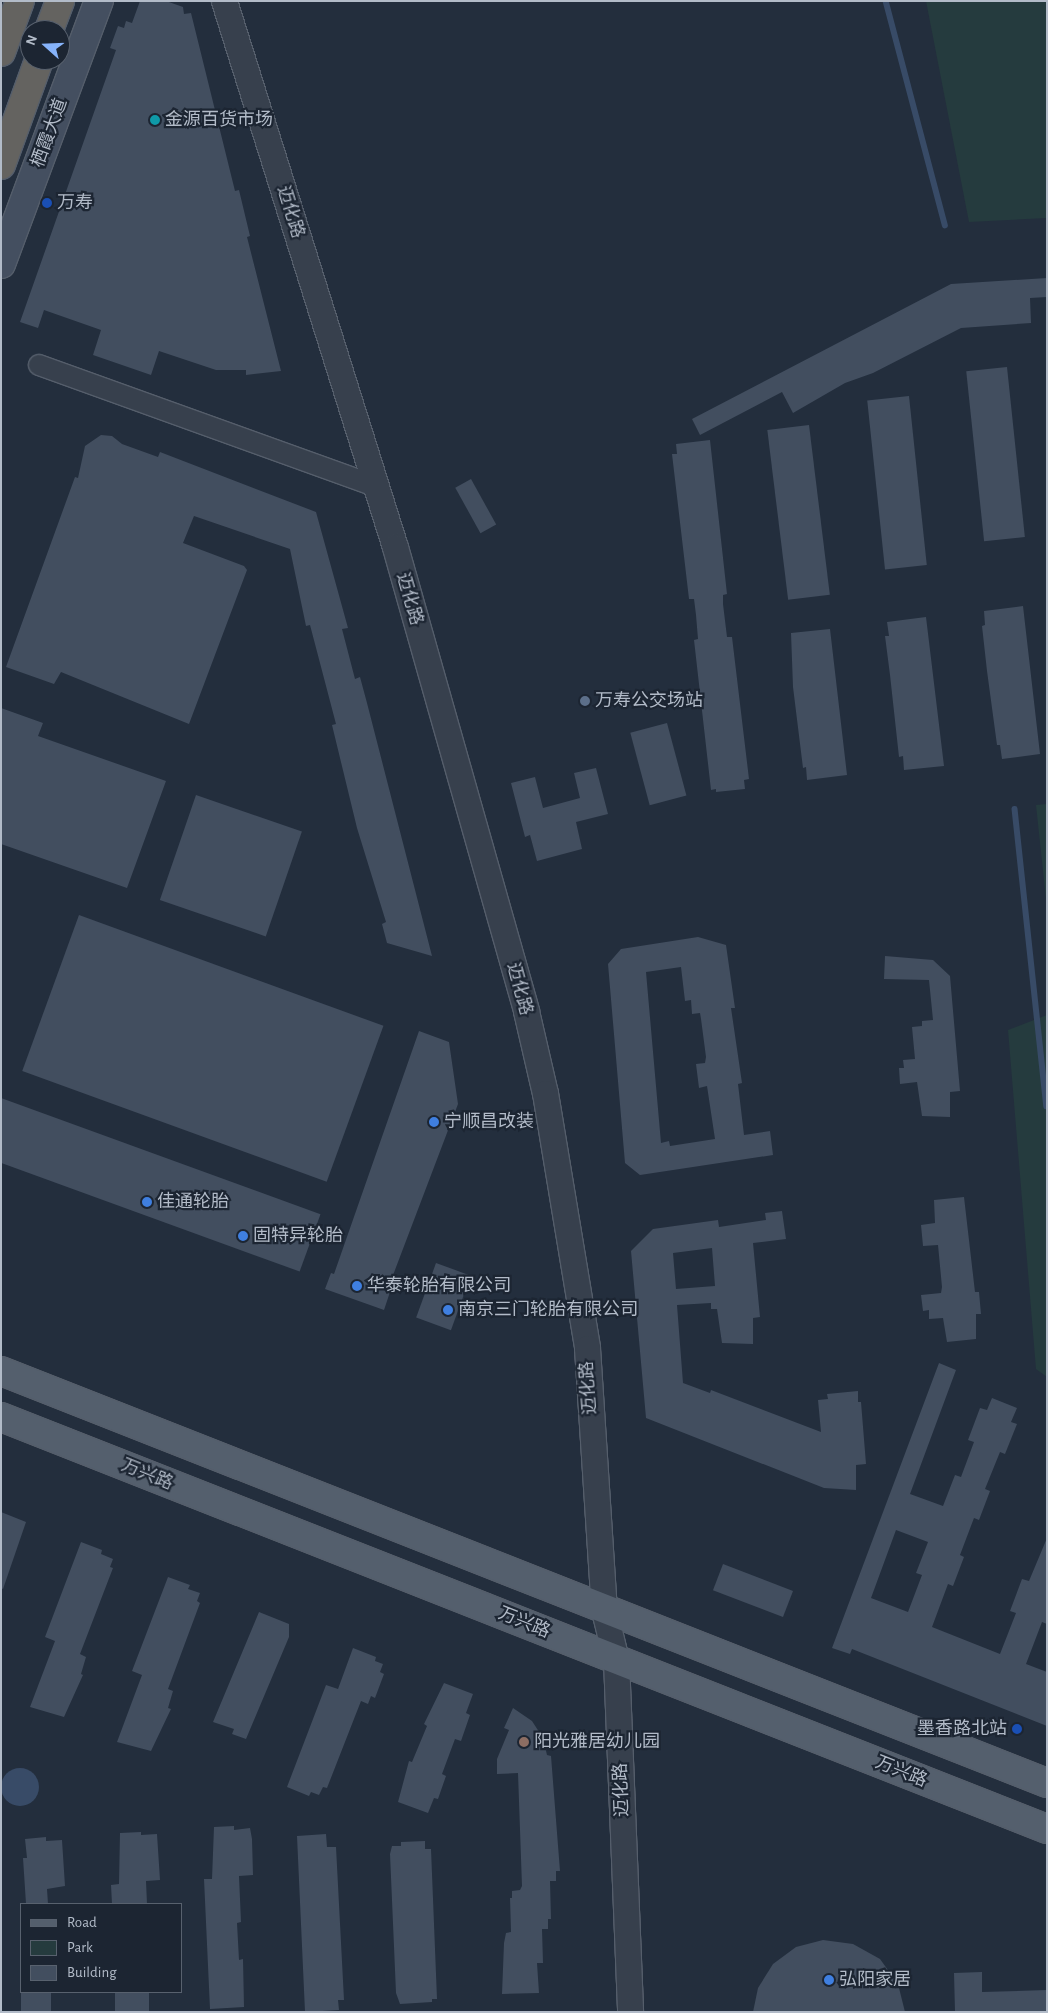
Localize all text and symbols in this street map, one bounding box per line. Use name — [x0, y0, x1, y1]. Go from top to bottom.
north arrow — [20, 20, 70, 70]
text: N — [24, 33, 40, 47]
street label: 栖霞大道 — [28, 95, 72, 171]
place label: 金源百货市场 — [165, 109, 273, 131]
marker: 金源百货市场 — [149, 114, 161, 126]
street label: 迈化路 — [272, 183, 308, 241]
place label: 万寿 — [57, 192, 93, 214]
marker: 万寿 — [41, 197, 53, 209]
street label: 迈化路 — [391, 570, 427, 628]
place label: 万寿公交场站 — [595, 690, 703, 712]
marker: 万寿公交场站 — [579, 695, 591, 707]
street label: 迈化路 — [502, 960, 536, 1018]
place label: 宁顺昌改装 — [444, 1111, 534, 1133]
marker: 宁顺昌改装 — [428, 1116, 440, 1128]
place label: 佳通轮胎 — [157, 1191, 229, 1213]
marker: 佳通轮胎 — [141, 1196, 153, 1208]
place label: 固特异轮胎 — [253, 1225, 343, 1247]
marker: 固特异轮胎 — [237, 1230, 249, 1242]
place label: 华泰轮胎有限公司 — [367, 1275, 511, 1297]
marker: 华泰轮胎有限公司 — [351, 1280, 363, 1292]
place label: 南京三门轮胎有限公司 — [458, 1299, 638, 1321]
marker: 南京三门轮胎有限公司 — [442, 1304, 454, 1316]
street label: 迈化路 — [576, 1360, 602, 1416]
street label: 万兴路 — [118, 1455, 176, 1495]
street label: 万兴路 — [495, 1603, 553, 1643]
place label: 墨香路北站 — [917, 1718, 1007, 1740]
marker: 墨香路北站 — [1011, 1723, 1023, 1735]
place label: 阳光雅居幼儿园 — [534, 1731, 660, 1753]
marker: 阳光雅居幼儿园 — [518, 1736, 530, 1748]
street label: 万兴路 — [872, 1752, 930, 1792]
street label: 迈化路 — [610, 1763, 634, 1817]
legend — [20, 1903, 182, 1993]
text: Road — [67, 1915, 97, 1930]
text: Park — [67, 1940, 93, 1955]
text: Building — [67, 1965, 117, 1980]
place label: 弘阳家居 — [839, 1969, 911, 1991]
marker: 弘阳家居 — [823, 1974, 835, 1986]

